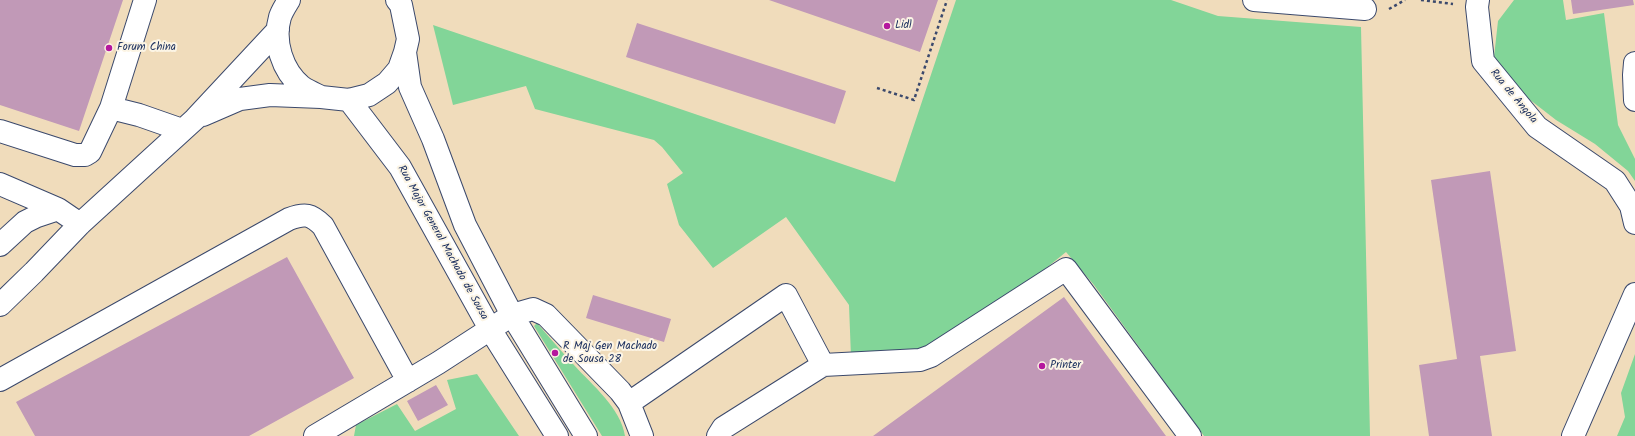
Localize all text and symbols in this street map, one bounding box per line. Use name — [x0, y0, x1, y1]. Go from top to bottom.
place label: Lidl — [895, 19, 912, 33]
marker: Lidl — [882, 21, 892, 31]
place label: Forum China — [117, 41, 176, 55]
marker: Forum China — [104, 43, 114, 53]
street label: Rua de Angola — [1486, 67, 1540, 127]
street label: Rua Major General Machado de Sousa — [394, 163, 490, 323]
place label: R Maj Gen Machado de Sousa 28 — [563, 340, 657, 366]
marker: R Maj Gen Machado de Sousa 28 — [550, 348, 560, 358]
place label: Printer — [1050, 359, 1081, 373]
marker: Printer — [1037, 361, 1047, 371]

